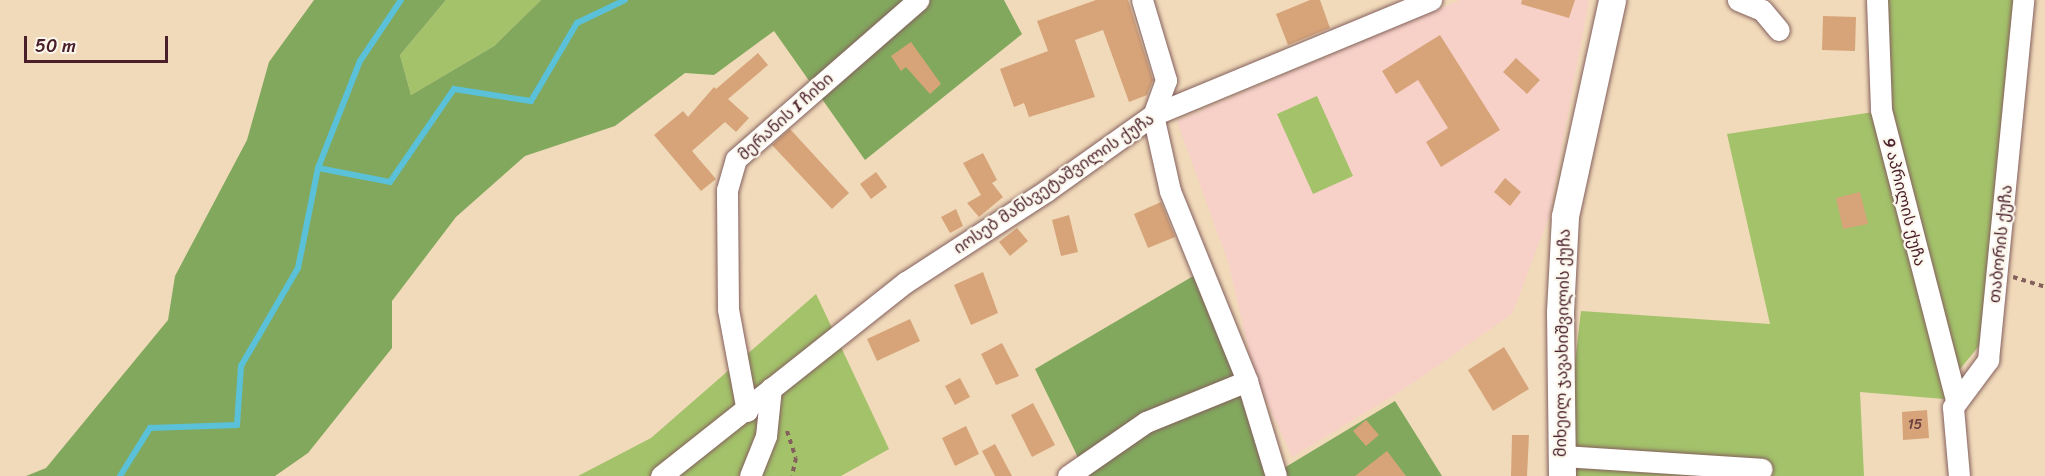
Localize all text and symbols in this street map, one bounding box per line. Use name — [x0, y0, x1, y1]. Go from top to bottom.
scale bar — [27, 24, 171, 62]
text: 50 m — [35, 30, 76, 62]
street label: მერანის I ჩიხი — [735, 69, 837, 165]
street label: იოსებ მანსვეტაშვილის ქუჩა — [950, 110, 1158, 258]
street label: 9 აპრილის ქუჩა — [1879, 136, 1929, 268]
street label: თაბორის ქუჩა — [1985, 184, 2017, 304]
street label: მიხეილ ჯავახიშვილის ქუჩა — [1551, 229, 1575, 457]
house number: 15 — [1908, 417, 1922, 433]

